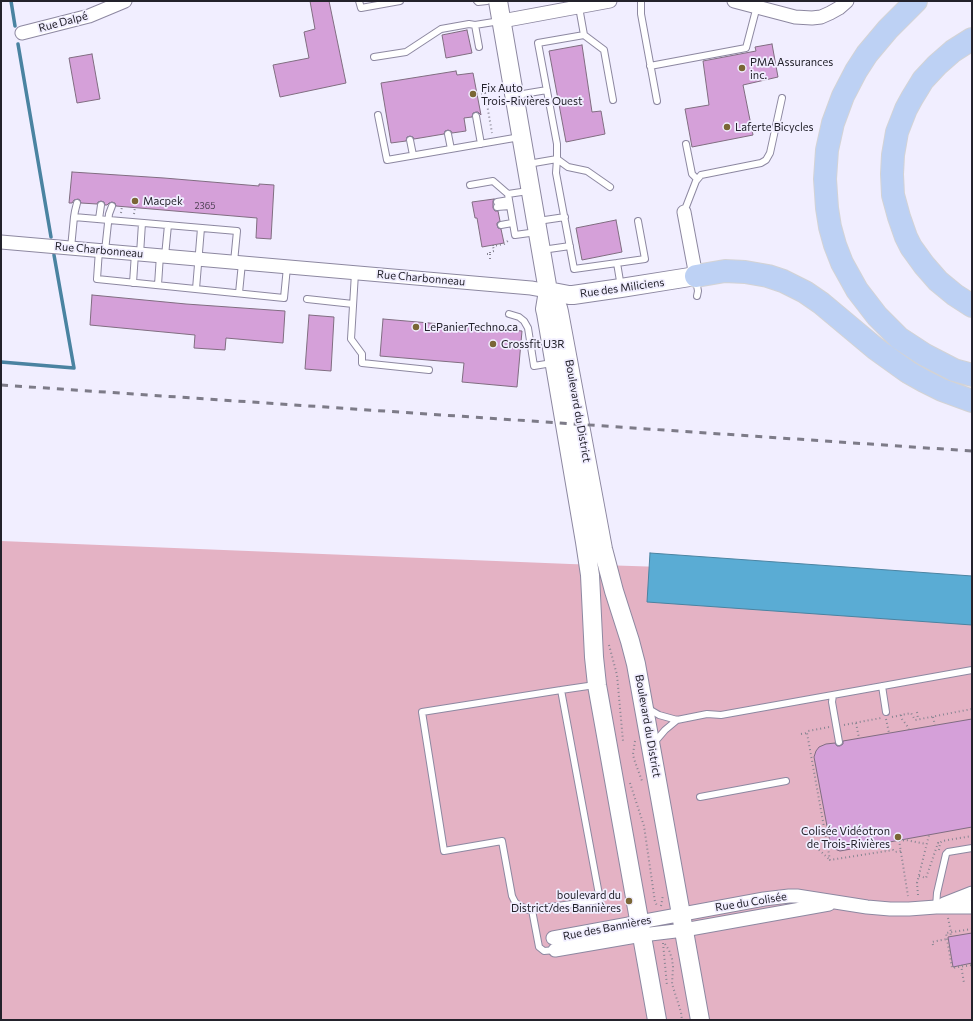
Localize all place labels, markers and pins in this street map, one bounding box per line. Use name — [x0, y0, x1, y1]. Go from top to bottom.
place label: PMA Assurances inc. — [750, 55, 833, 81]
marker: PMA Assurances inc. — [737, 63, 747, 73]
place label: Fix Auto Trois-Rivières Ouest — [481, 81, 582, 107]
marker: Fix Auto Trois-Rivières Ouest — [468, 89, 478, 99]
place label: Laferte Bicycles — [735, 120, 814, 134]
marker: Laferte Bicycles — [722, 122, 732, 132]
place label: Macpek — [143, 194, 183, 208]
marker: Macpek — [130, 196, 140, 206]
place label: LePanierTechno.ca — [424, 320, 518, 334]
marker: LePanierTechno.ca — [411, 322, 421, 332]
place label: Crossfit U3R — [501, 337, 565, 351]
marker: Crossfit U3R — [488, 339, 498, 349]
place label: Colisée Vidéotron de Trois-Rivières — [801, 824, 890, 850]
marker: Colisée Vidéotron de Trois-Rivières — [893, 832, 903, 842]
place label: boulevard du District/des Bannières — [511, 888, 621, 914]
marker: boulevard du District/des Bannières — [624, 896, 634, 906]

